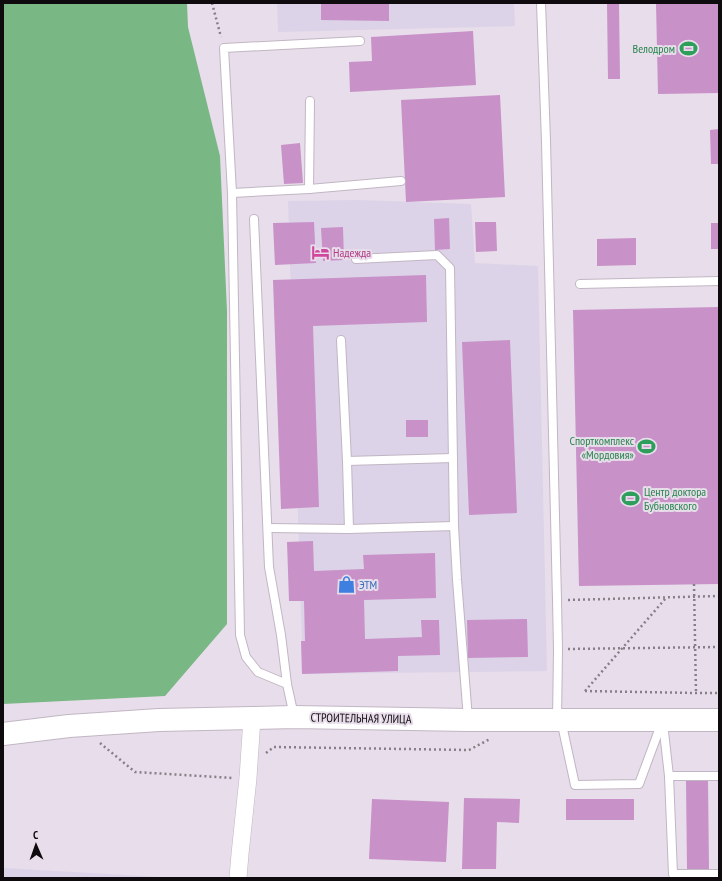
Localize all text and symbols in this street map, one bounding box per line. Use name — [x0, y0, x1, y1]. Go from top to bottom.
sports icon: Велодром — [678, 38, 698, 58]
place label: Велодром — [633, 41, 675, 56]
hotel icon: Надежда — [310, 242, 330, 262]
place label: Надежда — [333, 245, 371, 260]
place label: Спорткомплекс «Мордовия» — [569, 433, 635, 462]
sports icon: Спорткомплекс «Мордовия» — [637, 437, 657, 457]
place label: Центр доктора Бубновского — [644, 484, 706, 513]
sports icon: Центр доктора Бубновского — [621, 488, 641, 508]
shop icon: ЭТМ — [336, 574, 356, 594]
place label: ЭТМ — [359, 577, 377, 592]
street label: СТРОИТЕЛЬНАЯ УЛИЦА — [310, 710, 412, 726]
north arrow — [16, 825, 56, 865]
text: С — [33, 828, 38, 842]

